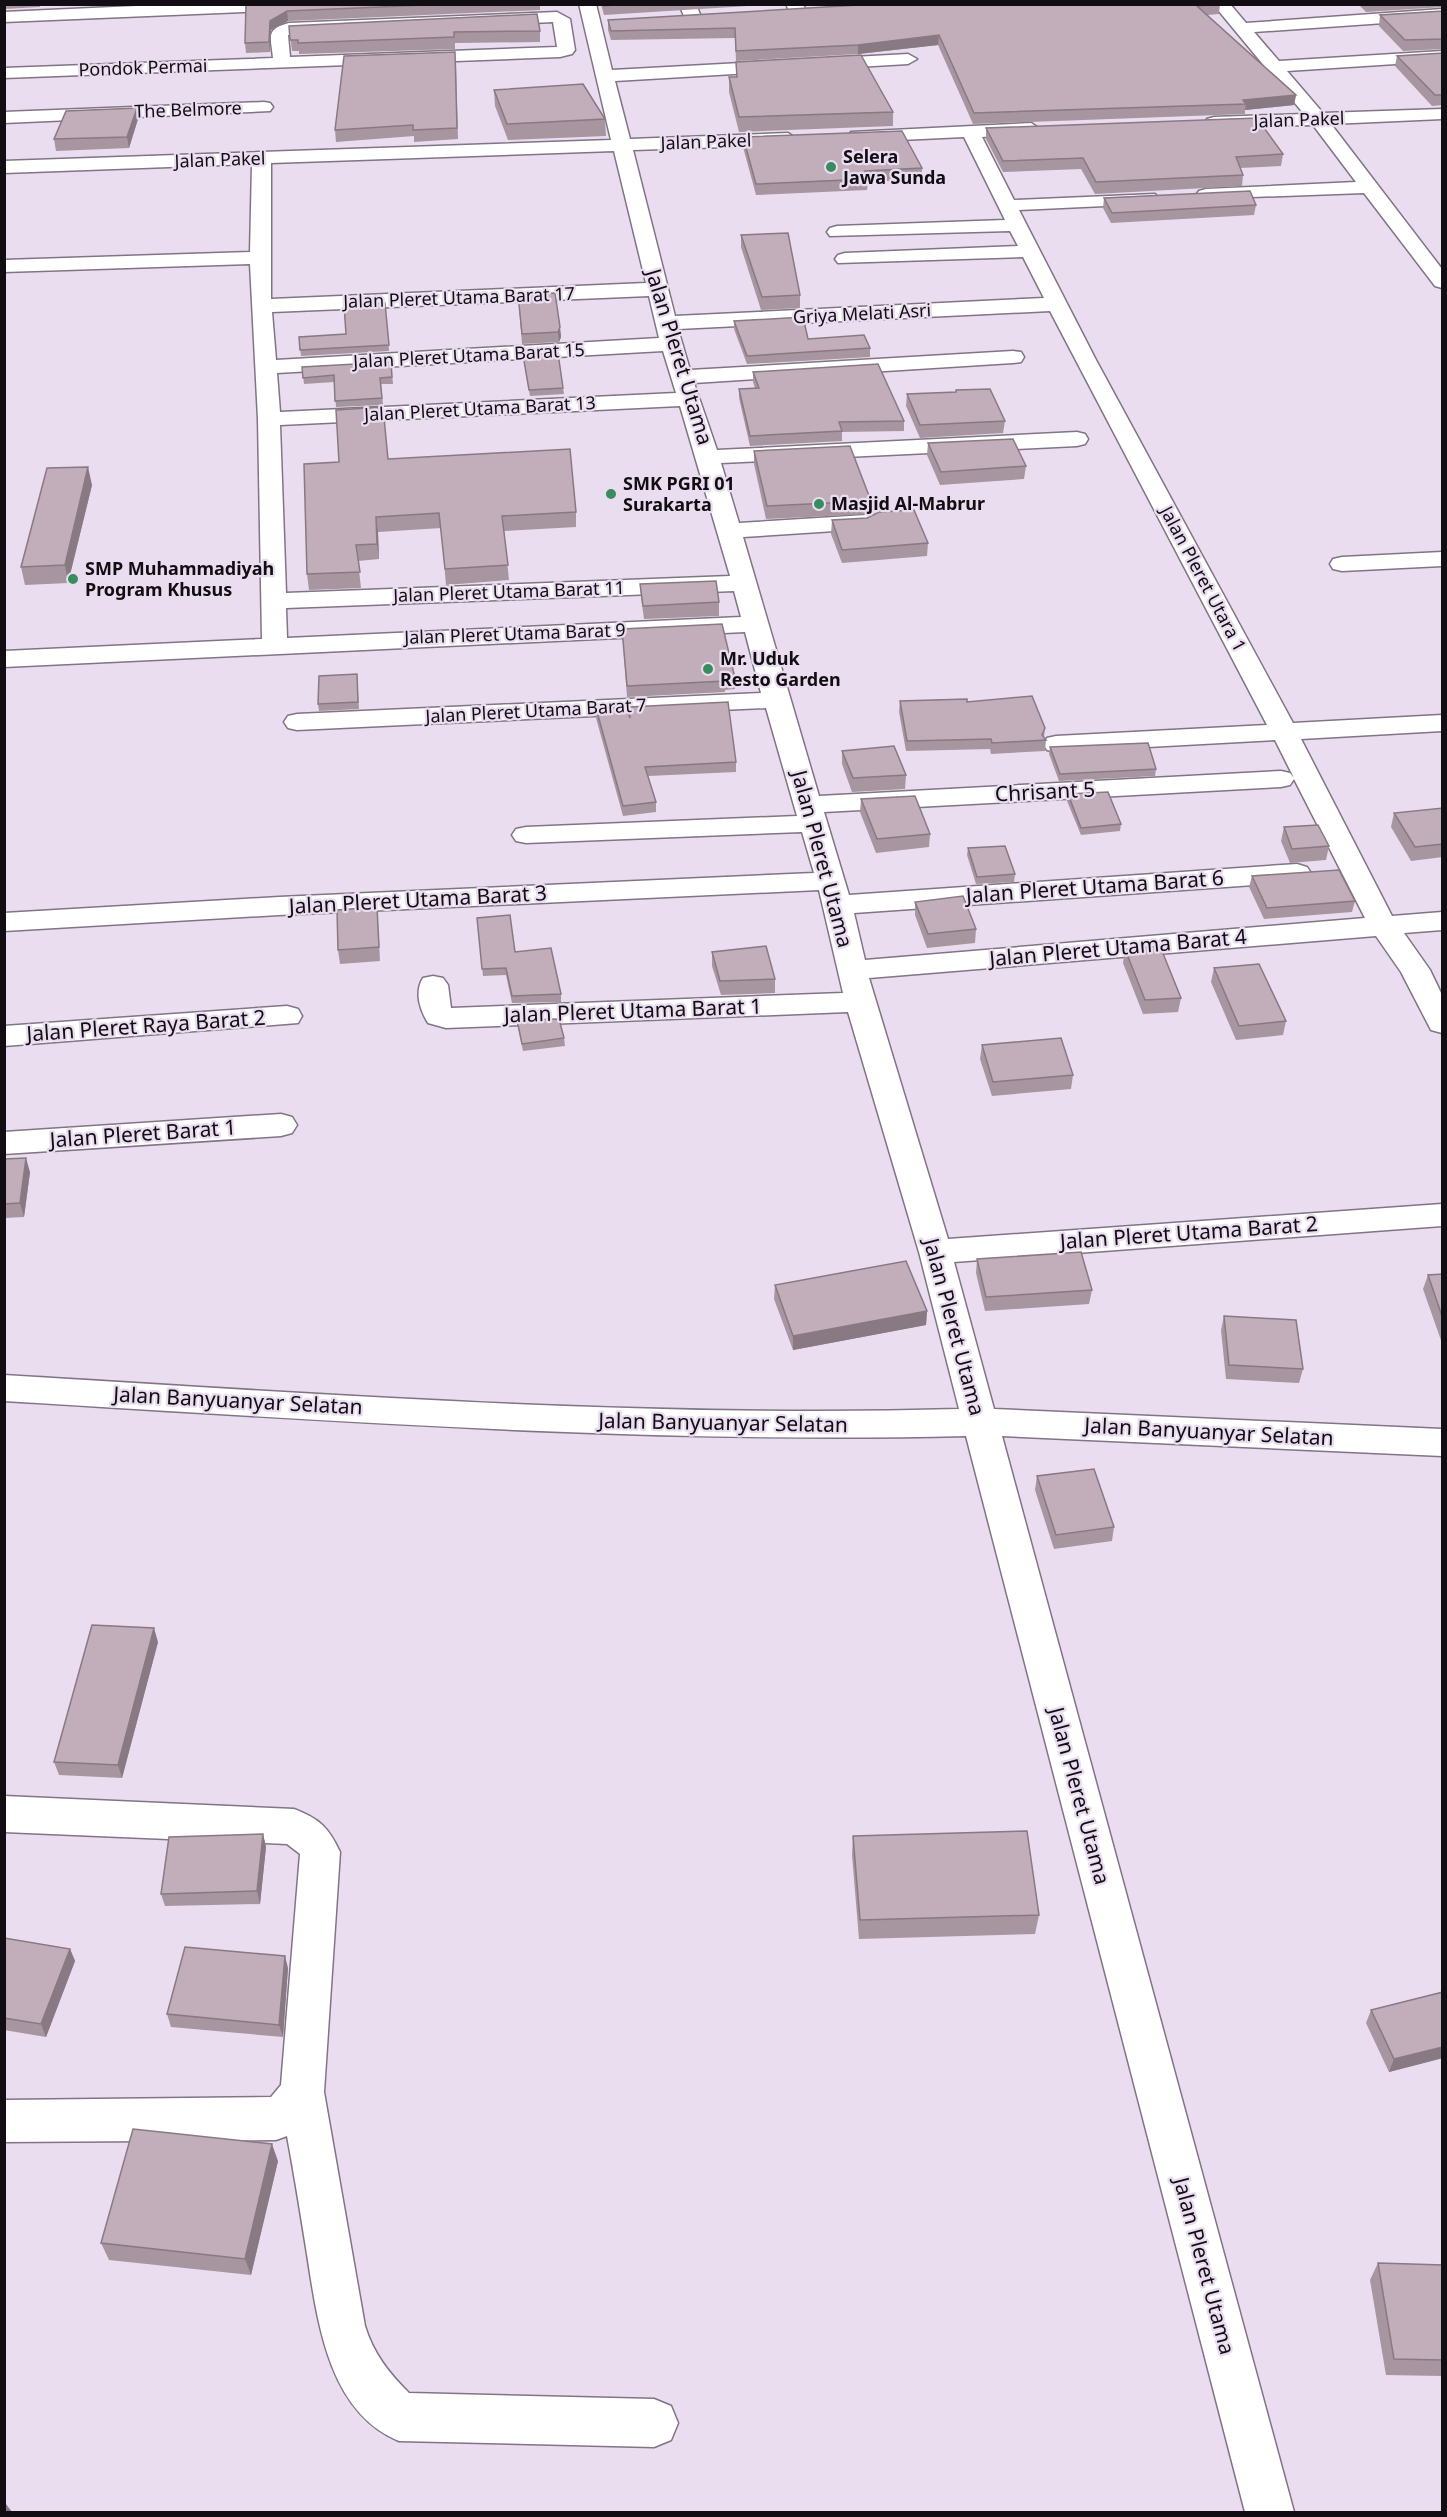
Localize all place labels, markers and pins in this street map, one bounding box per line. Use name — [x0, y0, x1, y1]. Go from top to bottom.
place label: Selera Jawa Sunda — [841, 144, 946, 189]
marker: Selera Jawa Sunda — [824, 160, 838, 174]
place label: SMK PGRI 01 Surakarta — [623, 471, 735, 516]
marker: SMK PGRI 01 Surakarta — [604, 487, 618, 501]
place label: Masjid Al-Mabrur — [831, 491, 985, 515]
marker: Masjid Al-Mabrur — [812, 497, 826, 511]
place label: SMP Muhammadiyah Program Khusus — [85, 556, 274, 601]
marker: SMP Muhammadiyah Program Khusus — [66, 572, 80, 586]
place label: Mr. Uduk Resto Garden — [720, 646, 841, 691]
marker: Mr. Uduk Resto Garden — [701, 662, 715, 676]

